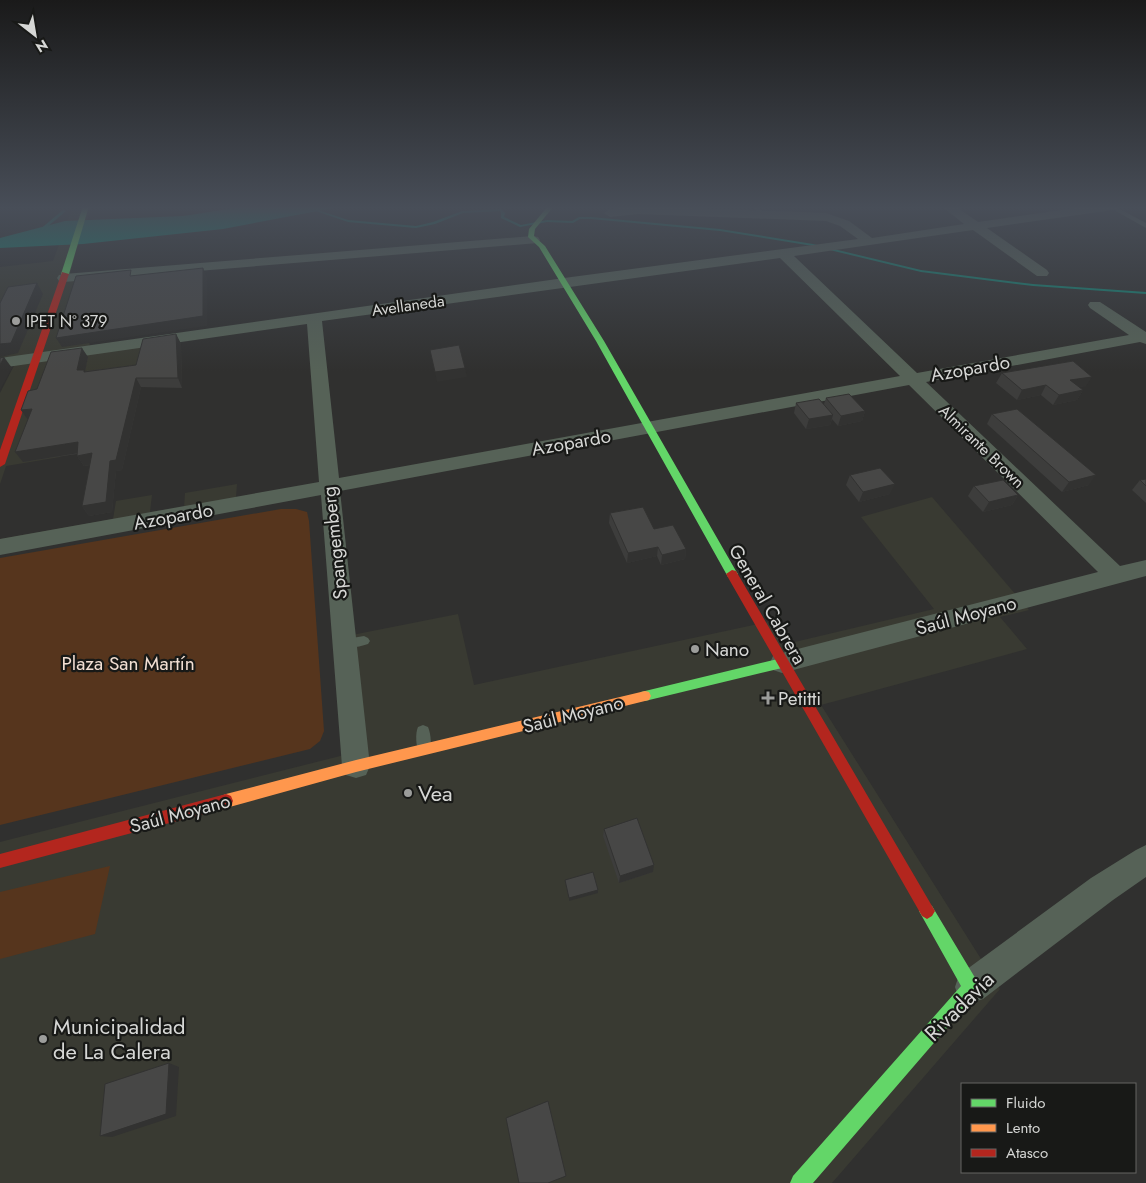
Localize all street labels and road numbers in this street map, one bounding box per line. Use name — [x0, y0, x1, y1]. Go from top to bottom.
street label: Avellaneda — [370, 289, 446, 322]
street label: Azopardo — [928, 348, 1012, 389]
street label: Almirante Brown — [934, 399, 1030, 493]
street label: Azopardo — [529, 422, 613, 463]
street label: Spangemberg — [315, 485, 354, 601]
street label: Azopardo — [131, 496, 215, 537]
street label: General Cabrera — [722, 539, 813, 669]
street label: Saúl Moyano — [913, 589, 1019, 642]
street label: Saúl Moyano — [520, 689, 626, 740]
street label: Saúl Moyano — [127, 787, 233, 840]
street label: Rivadavia — [917, 964, 1001, 1048]

